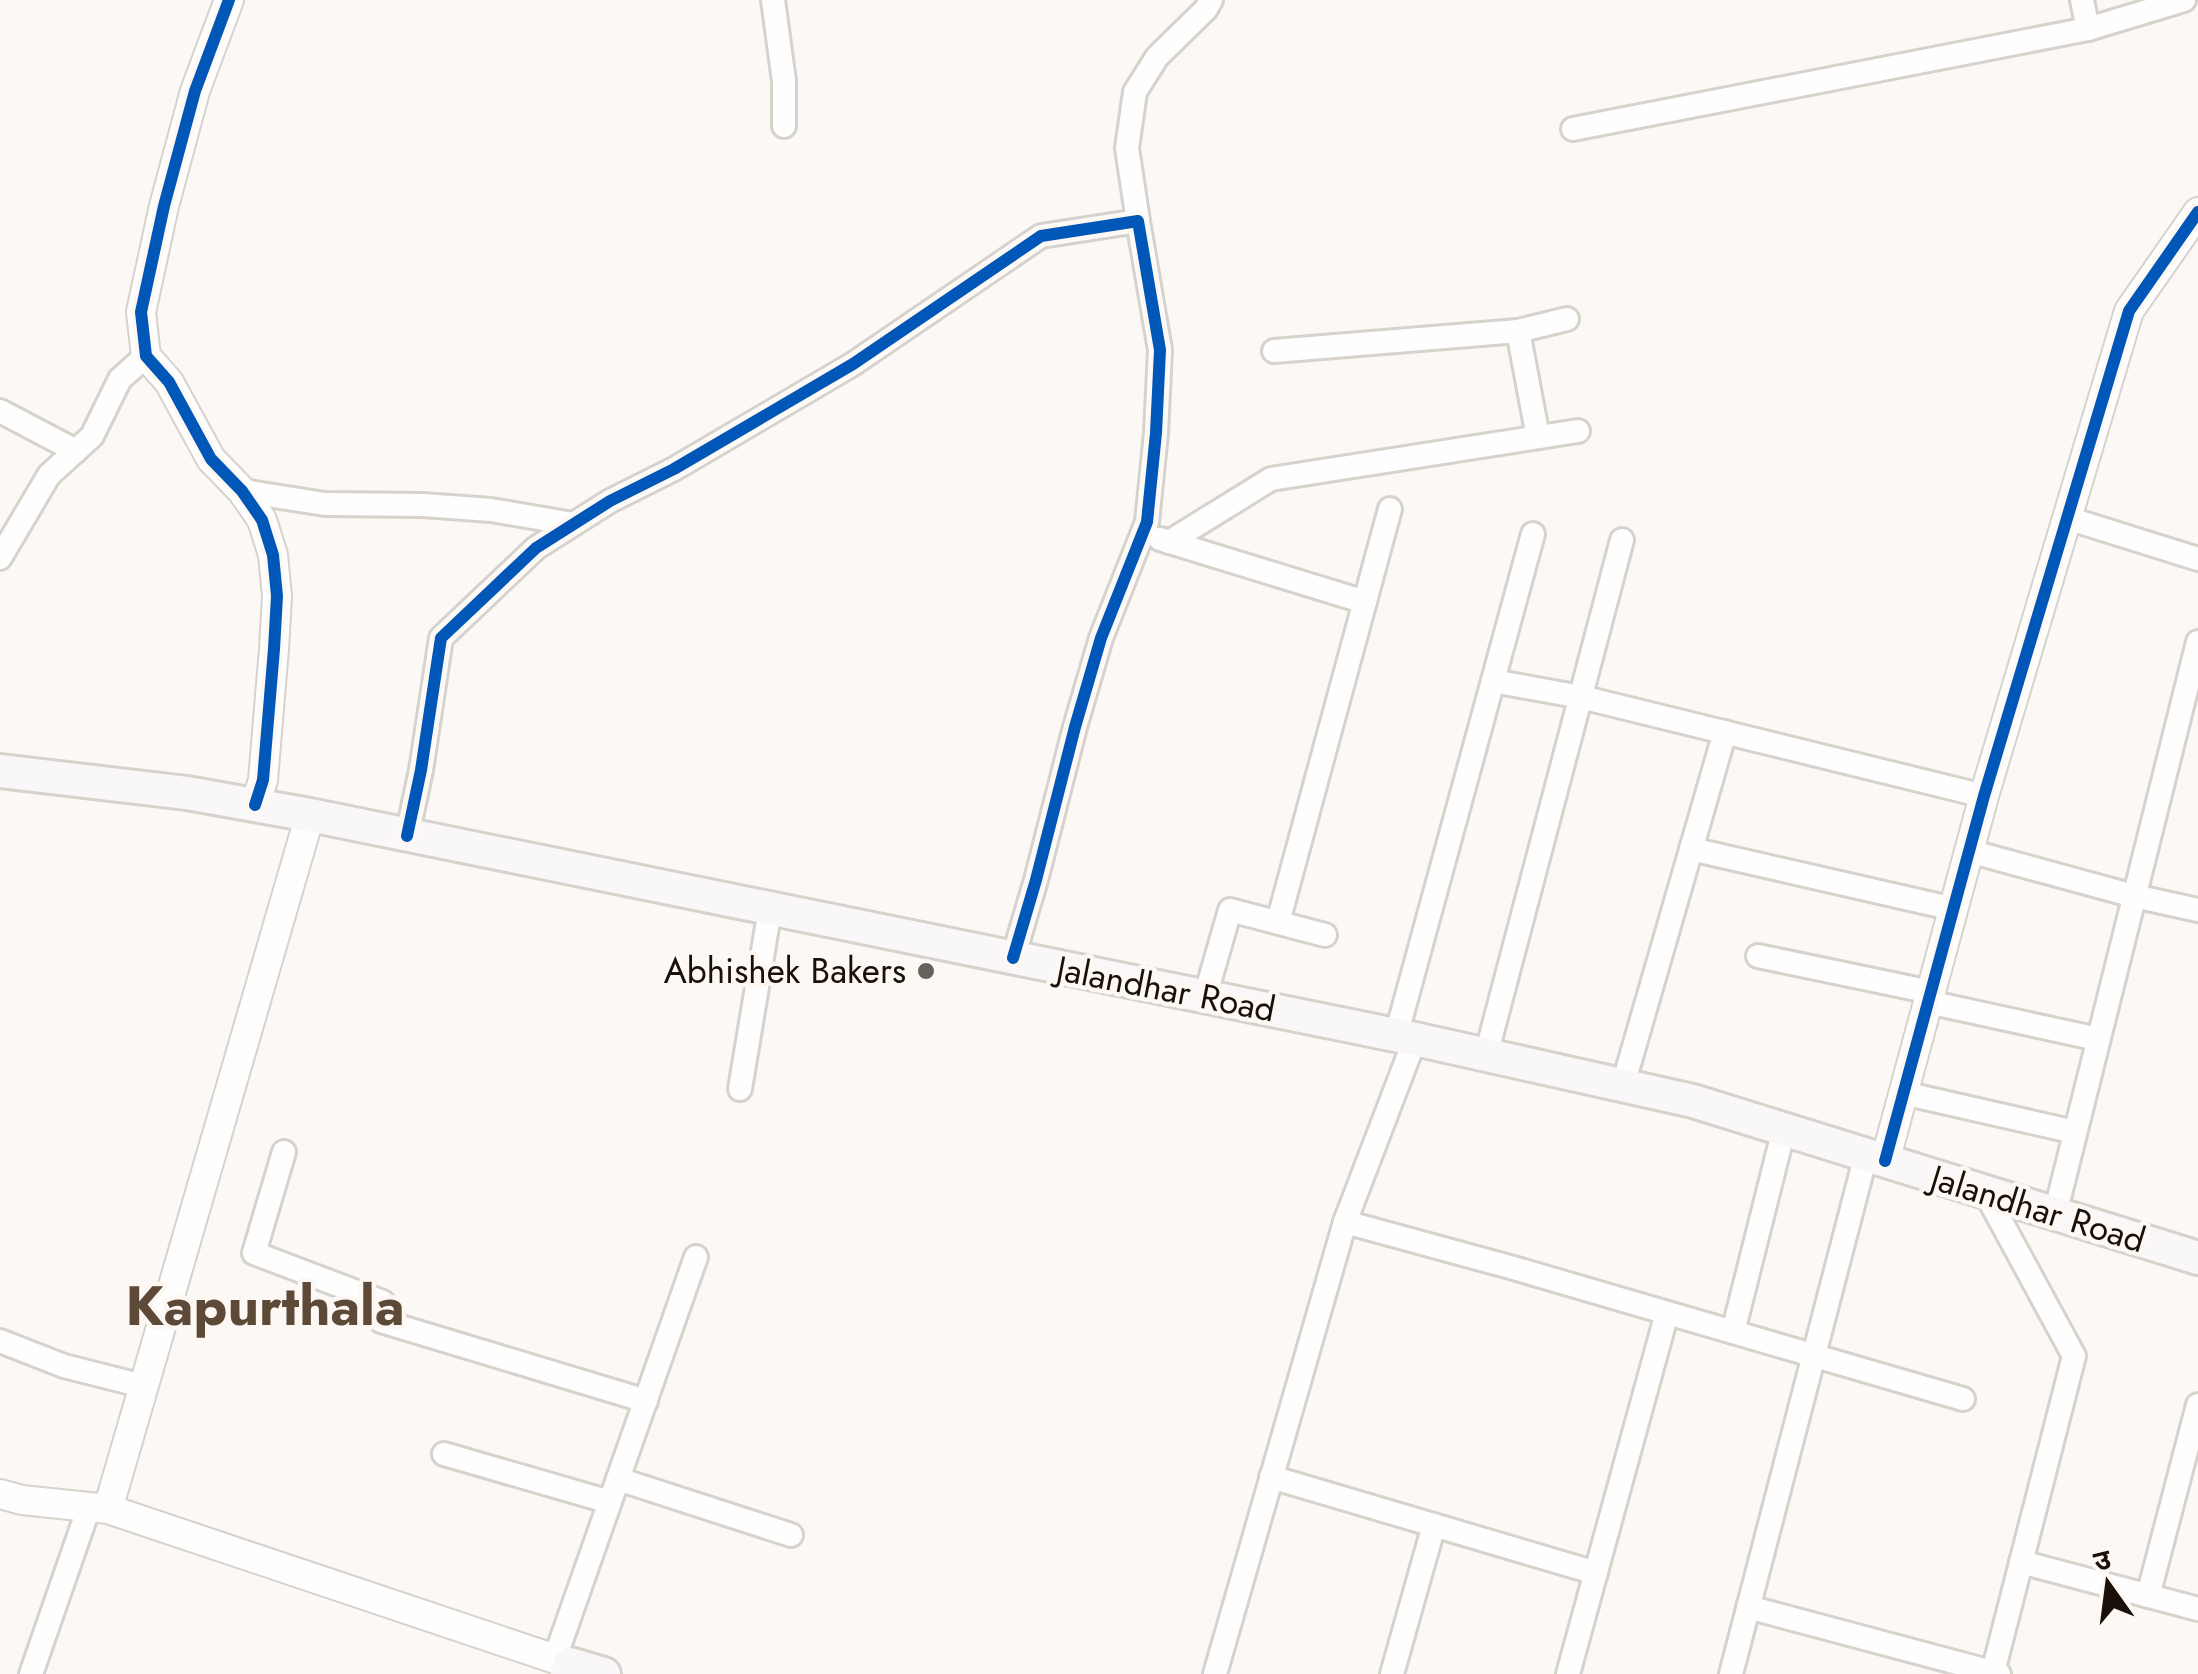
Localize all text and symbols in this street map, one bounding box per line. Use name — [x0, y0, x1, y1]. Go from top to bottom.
street label: Jalandhar Road — [1049, 943, 1280, 1035]
place label: Abhishek Bakers — [664, 946, 906, 996]
marker: Abhishek Bakers — [915, 960, 937, 982]
street label: Jalandhar Road — [1921, 1152, 2151, 1265]
district label: Kapurthala — [125, 1266, 405, 1346]
north arrow — [2058, 1534, 2158, 1634]
text: उ — [2089, 1538, 2116, 1582]

